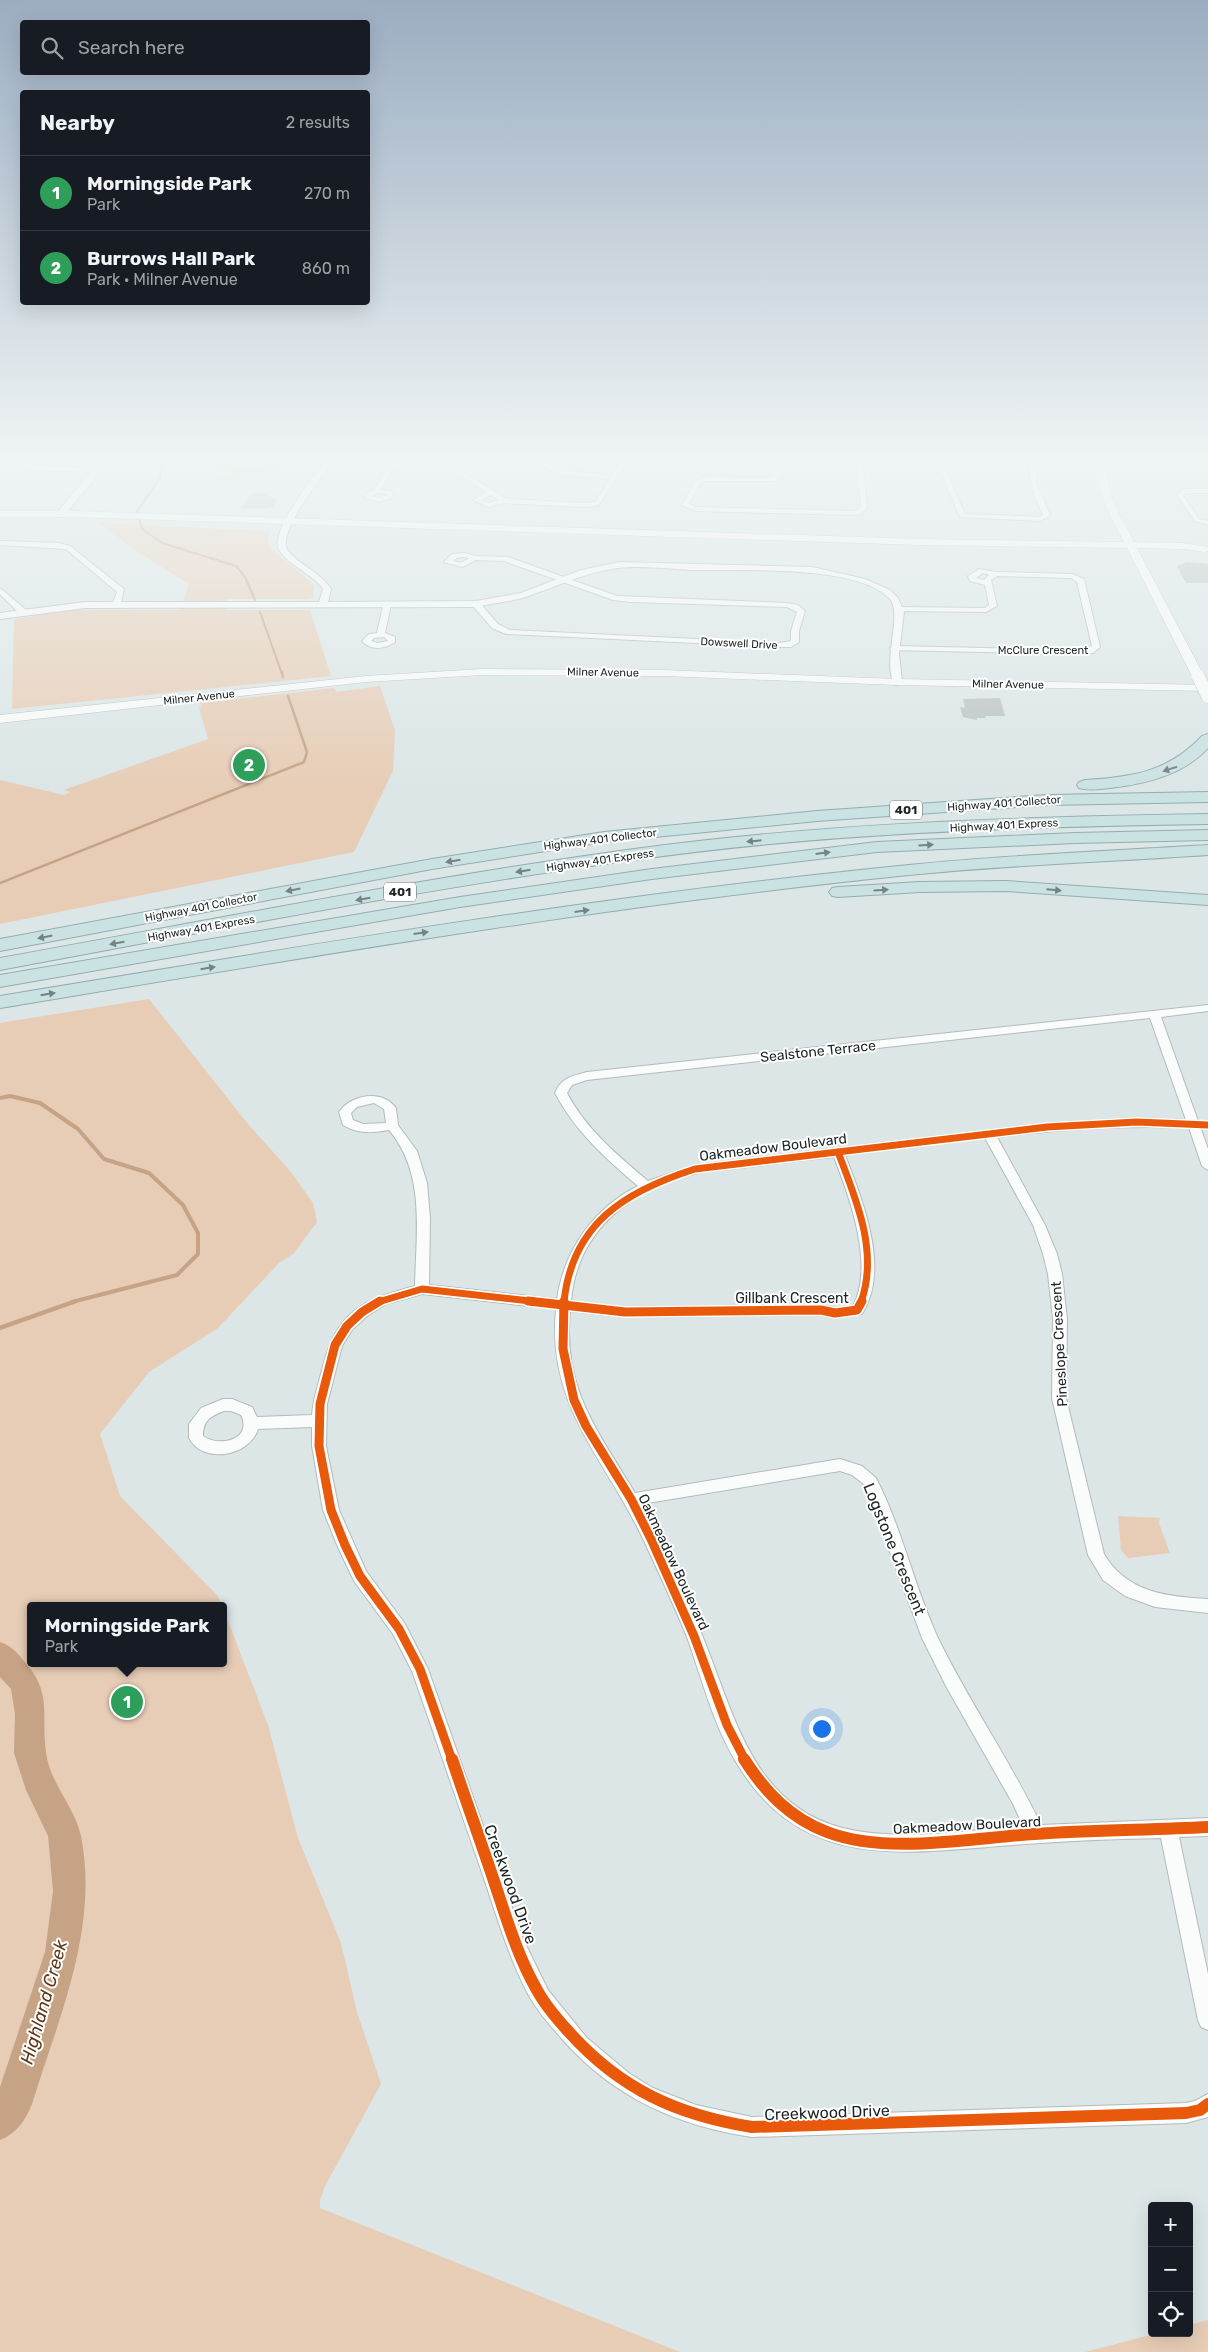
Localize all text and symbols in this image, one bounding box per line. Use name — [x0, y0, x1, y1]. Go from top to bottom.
search box — [20, 20, 370, 75]
icon: search — [38, 34, 66, 62]
text: Search here — [78, 36, 185, 59]
text: Nearby — [40, 110, 115, 135]
text: 2 results — [286, 113, 350, 132]
text: Morningside Park — [87, 172, 252, 195]
text: 1 — [52, 184, 60, 203]
text: 270 m — [304, 184, 350, 203]
text: Park — [87, 195, 120, 214]
text: Burrows Hall Park — [87, 247, 255, 270]
text: 2 — [51, 259, 61, 278]
text: 860 m — [302, 259, 350, 278]
text: Park · Milner Avenue — [87, 270, 238, 289]
street label: Dowswell Drive — [700, 635, 778, 652]
street label: McClure Crescent — [998, 644, 1089, 657]
street label: Milner Avenue — [567, 665, 639, 680]
street label: Milner Avenue — [972, 677, 1044, 692]
street label: Milner Avenue — [163, 687, 235, 708]
pin: 2 — [233, 746, 265, 784]
one-way arrow — [1163, 765, 1178, 773]
street label: Highway 401 Collector — [947, 793, 1062, 814]
road number: 401 — [890, 800, 922, 820]
street label: Highway 401 Express — [949, 816, 1059, 835]
street label: Highway 401 Collector — [543, 826, 658, 853]
one-way arrow — [745, 837, 761, 845]
one-way arrow — [918, 840, 934, 848]
street label: Highway 401 Express — [545, 846, 655, 874]
one-way arrow — [815, 849, 831, 857]
one-way arrow — [444, 857, 460, 865]
one-way arrow — [515, 867, 531, 875]
road number: 401 — [384, 882, 416, 902]
one-way arrow — [873, 885, 889, 893]
one-way arrow — [285, 886, 300, 894]
one-way arrow — [1047, 887, 1063, 895]
street label: Highway 401 Collector — [144, 890, 259, 925]
one-way arrow — [355, 895, 371, 903]
one-way arrow — [574, 906, 590, 914]
street label: Highway 401 Express — [146, 913, 256, 944]
one-way arrow — [413, 929, 429, 937]
one-way arrow — [36, 933, 52, 941]
one-way arrow — [109, 940, 125, 948]
one-way arrow — [201, 963, 217, 971]
one-way arrow — [40, 990, 56, 998]
street label: Sealstone Terrace — [759, 1037, 877, 1066]
street label: Oakmeadow Boulevard — [698, 1130, 848, 1165]
street label: Pineslope Crescent — [1048, 1280, 1071, 1407]
street label: Gillbank Crescent — [735, 1290, 849, 1307]
street label: Logstone Crescent — [859, 1480, 930, 1618]
street label: Oakmeadow Boulevard — [634, 1491, 713, 1633]
popup — [27, 1602, 227, 1667]
text: Morningside Park — [45, 1614, 209, 1637]
text: Park — [45, 1637, 78, 1656]
pin: 1 — [111, 1683, 143, 1721]
your location — [809, 1716, 835, 1742]
street label: Oakmeadow Boulevard — [892, 1813, 1042, 1838]
street label: Creekwood Drive — [480, 1822, 541, 1947]
water label: Highland Creek — [16, 1937, 72, 2067]
street label: Creekwood Drive — [764, 2101, 890, 2124]
map controls — [1148, 2202, 1193, 2337]
button: + — [1148, 2202, 1193, 2247]
button: − — [1148, 2247, 1193, 2292]
button: locate — [1148, 2292, 1193, 2337]

